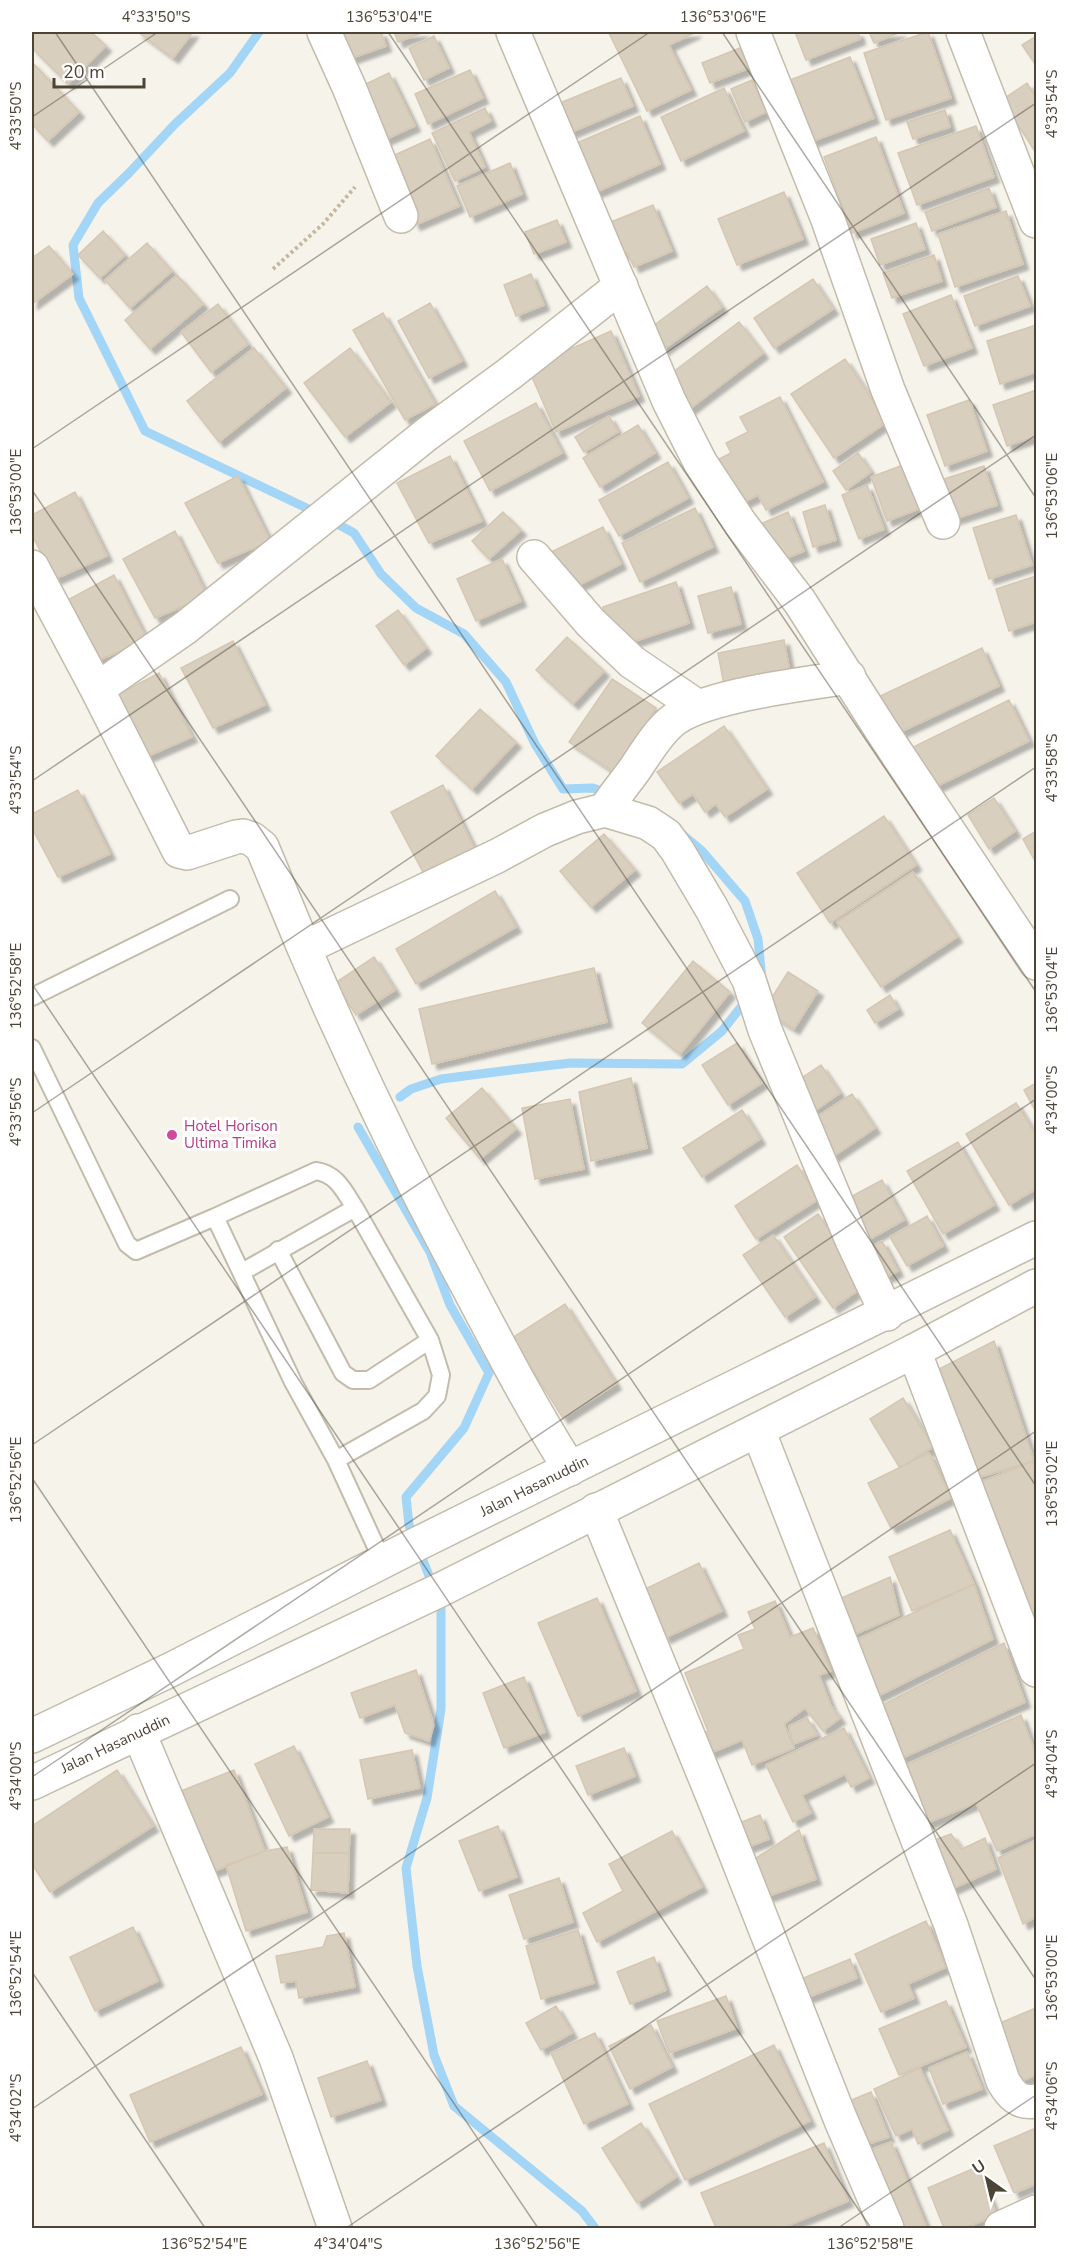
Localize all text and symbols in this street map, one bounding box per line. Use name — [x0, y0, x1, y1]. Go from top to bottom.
text: 4°33'50"S — [122, 7, 190, 27]
text: 136°53'04"E — [346, 7, 432, 27]
text: 136°53'06"E — [680, 7, 766, 27]
scale bar — [54, 51, 144, 89]
text: 20 m — [63, 60, 105, 84]
text: 4°33'54"S — [1042, 70, 1062, 138]
text: 4°33'50"S — [6, 82, 26, 150]
text: 136°53'00"E — [6, 449, 26, 535]
text: 136°53'06"E — [1042, 453, 1062, 539]
text: 4°33'58"S — [1042, 734, 1062, 802]
text: 4°33'54"S — [6, 746, 26, 814]
text: 136°52'58"E — [6, 943, 26, 1029]
text: 136°53'04"E — [1042, 947, 1062, 1033]
text: 4°34'00"S — [1042, 1066, 1062, 1134]
text: 4°33'56"S — [6, 1078, 26, 1146]
place label: Hotel Horison Ultima Timika — [184, 1116, 278, 1153]
marker: Hotel Horison Ultima Timika — [165, 1128, 179, 1142]
text: 136°52'56"E — [6, 1437, 26, 1523]
text: 136°53'02"E — [1042, 1441, 1062, 1527]
street label: Jalan Hasanuddin — [476, 1451, 592, 1522]
street label: Jalan Hasanuddin — [56, 1709, 173, 1778]
text: 4°34'04"S — [1042, 1730, 1062, 1798]
text: 4°34'00"S — [6, 1742, 26, 1810]
text: 136°52'54"E — [6, 1931, 26, 2017]
text: 136°53'00"E — [1042, 1935, 1062, 2021]
text: 4°34'06"S — [1042, 2062, 1062, 2130]
text: 4°34'02"S — [6, 2074, 26, 2142]
north arrow — [957, 2149, 1017, 2209]
text: U — [968, 2155, 990, 2180]
text: 136°52'54"E — [161, 2234, 247, 2254]
text: 4°34'04"S — [314, 2234, 382, 2254]
text: 136°52'56"E — [494, 2234, 580, 2254]
text: 136°52'58"E — [827, 2234, 913, 2254]

